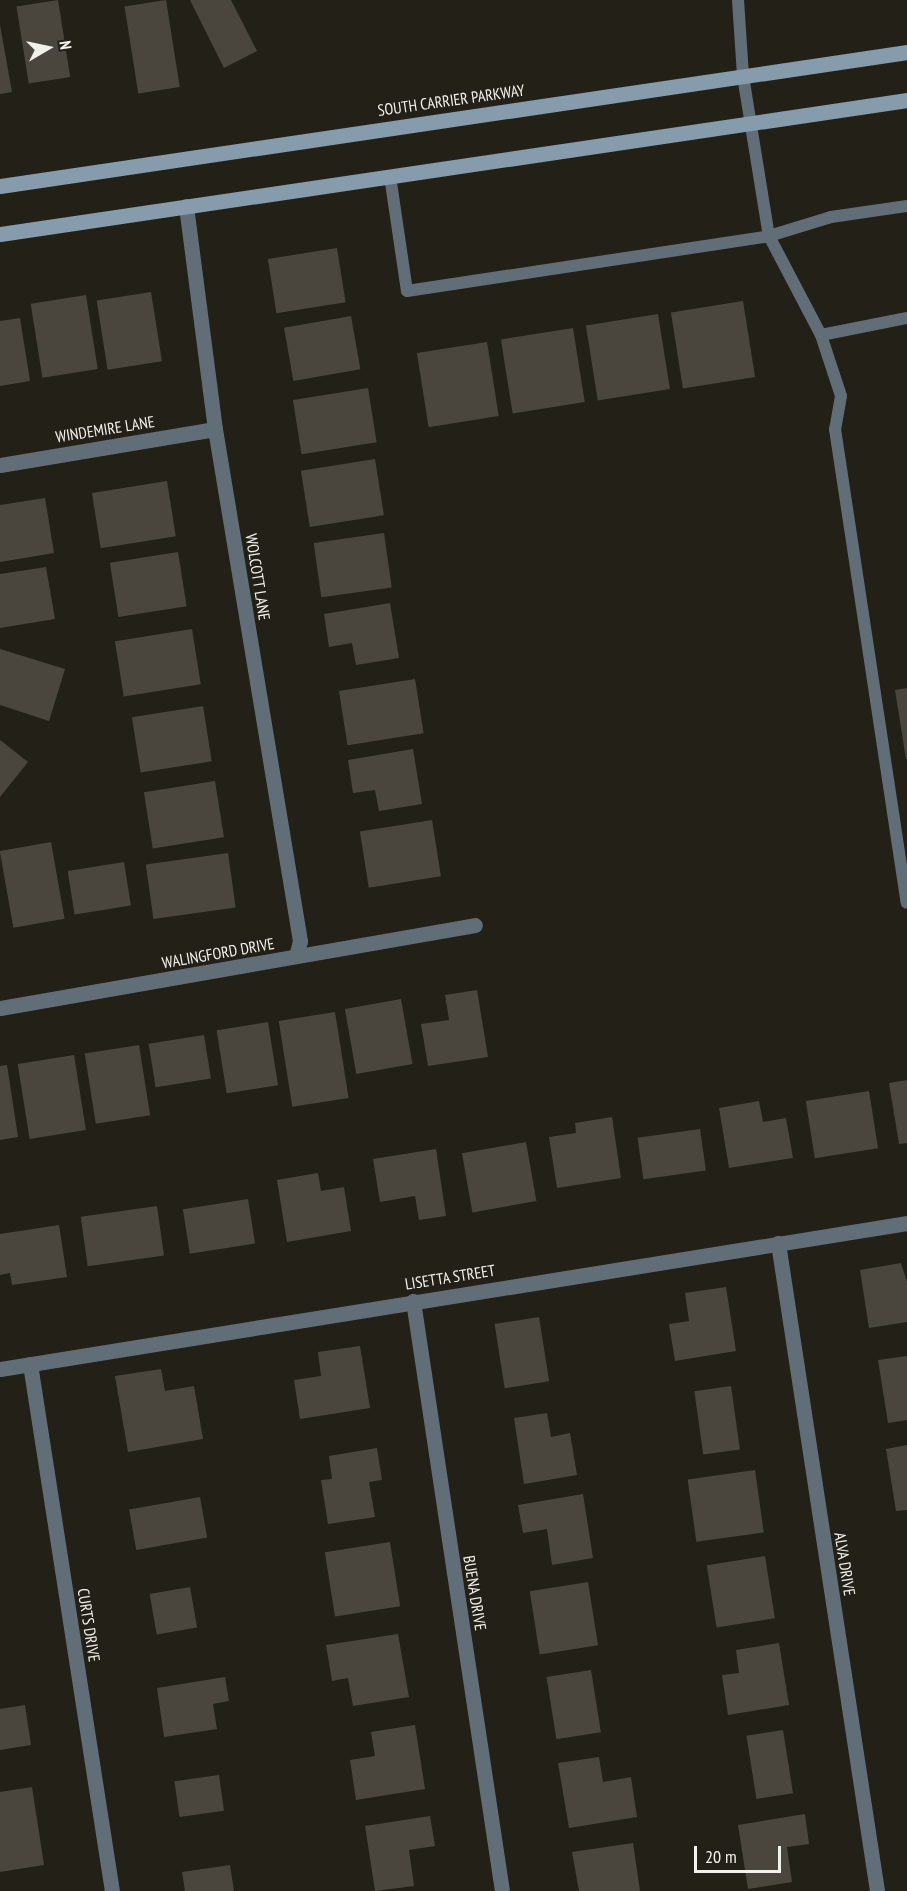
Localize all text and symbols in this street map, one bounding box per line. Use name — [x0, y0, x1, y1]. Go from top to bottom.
north arrow — [18, 18, 78, 78]
text: N — [55, 39, 76, 51]
street label: SOUTH CARRIER PARKWAY — [376, 80, 526, 120]
street label: WINDEMIRE LANE — [54, 412, 156, 446]
street label: WOLCOTT LANE — [242, 532, 274, 622]
street label: WALINGFORD DRIVE — [160, 934, 276, 972]
street label: LISETTA STREET — [403, 1260, 497, 1294]
street label: ALVA DRIVE — [830, 1531, 860, 1597]
street label: BUENA DRIVE — [460, 1554, 490, 1632]
street label: CURTS DRIVE — [74, 1587, 104, 1663]
scale bar — [697, 1834, 784, 1872]
text: 20 m — [705, 1845, 737, 1868]

